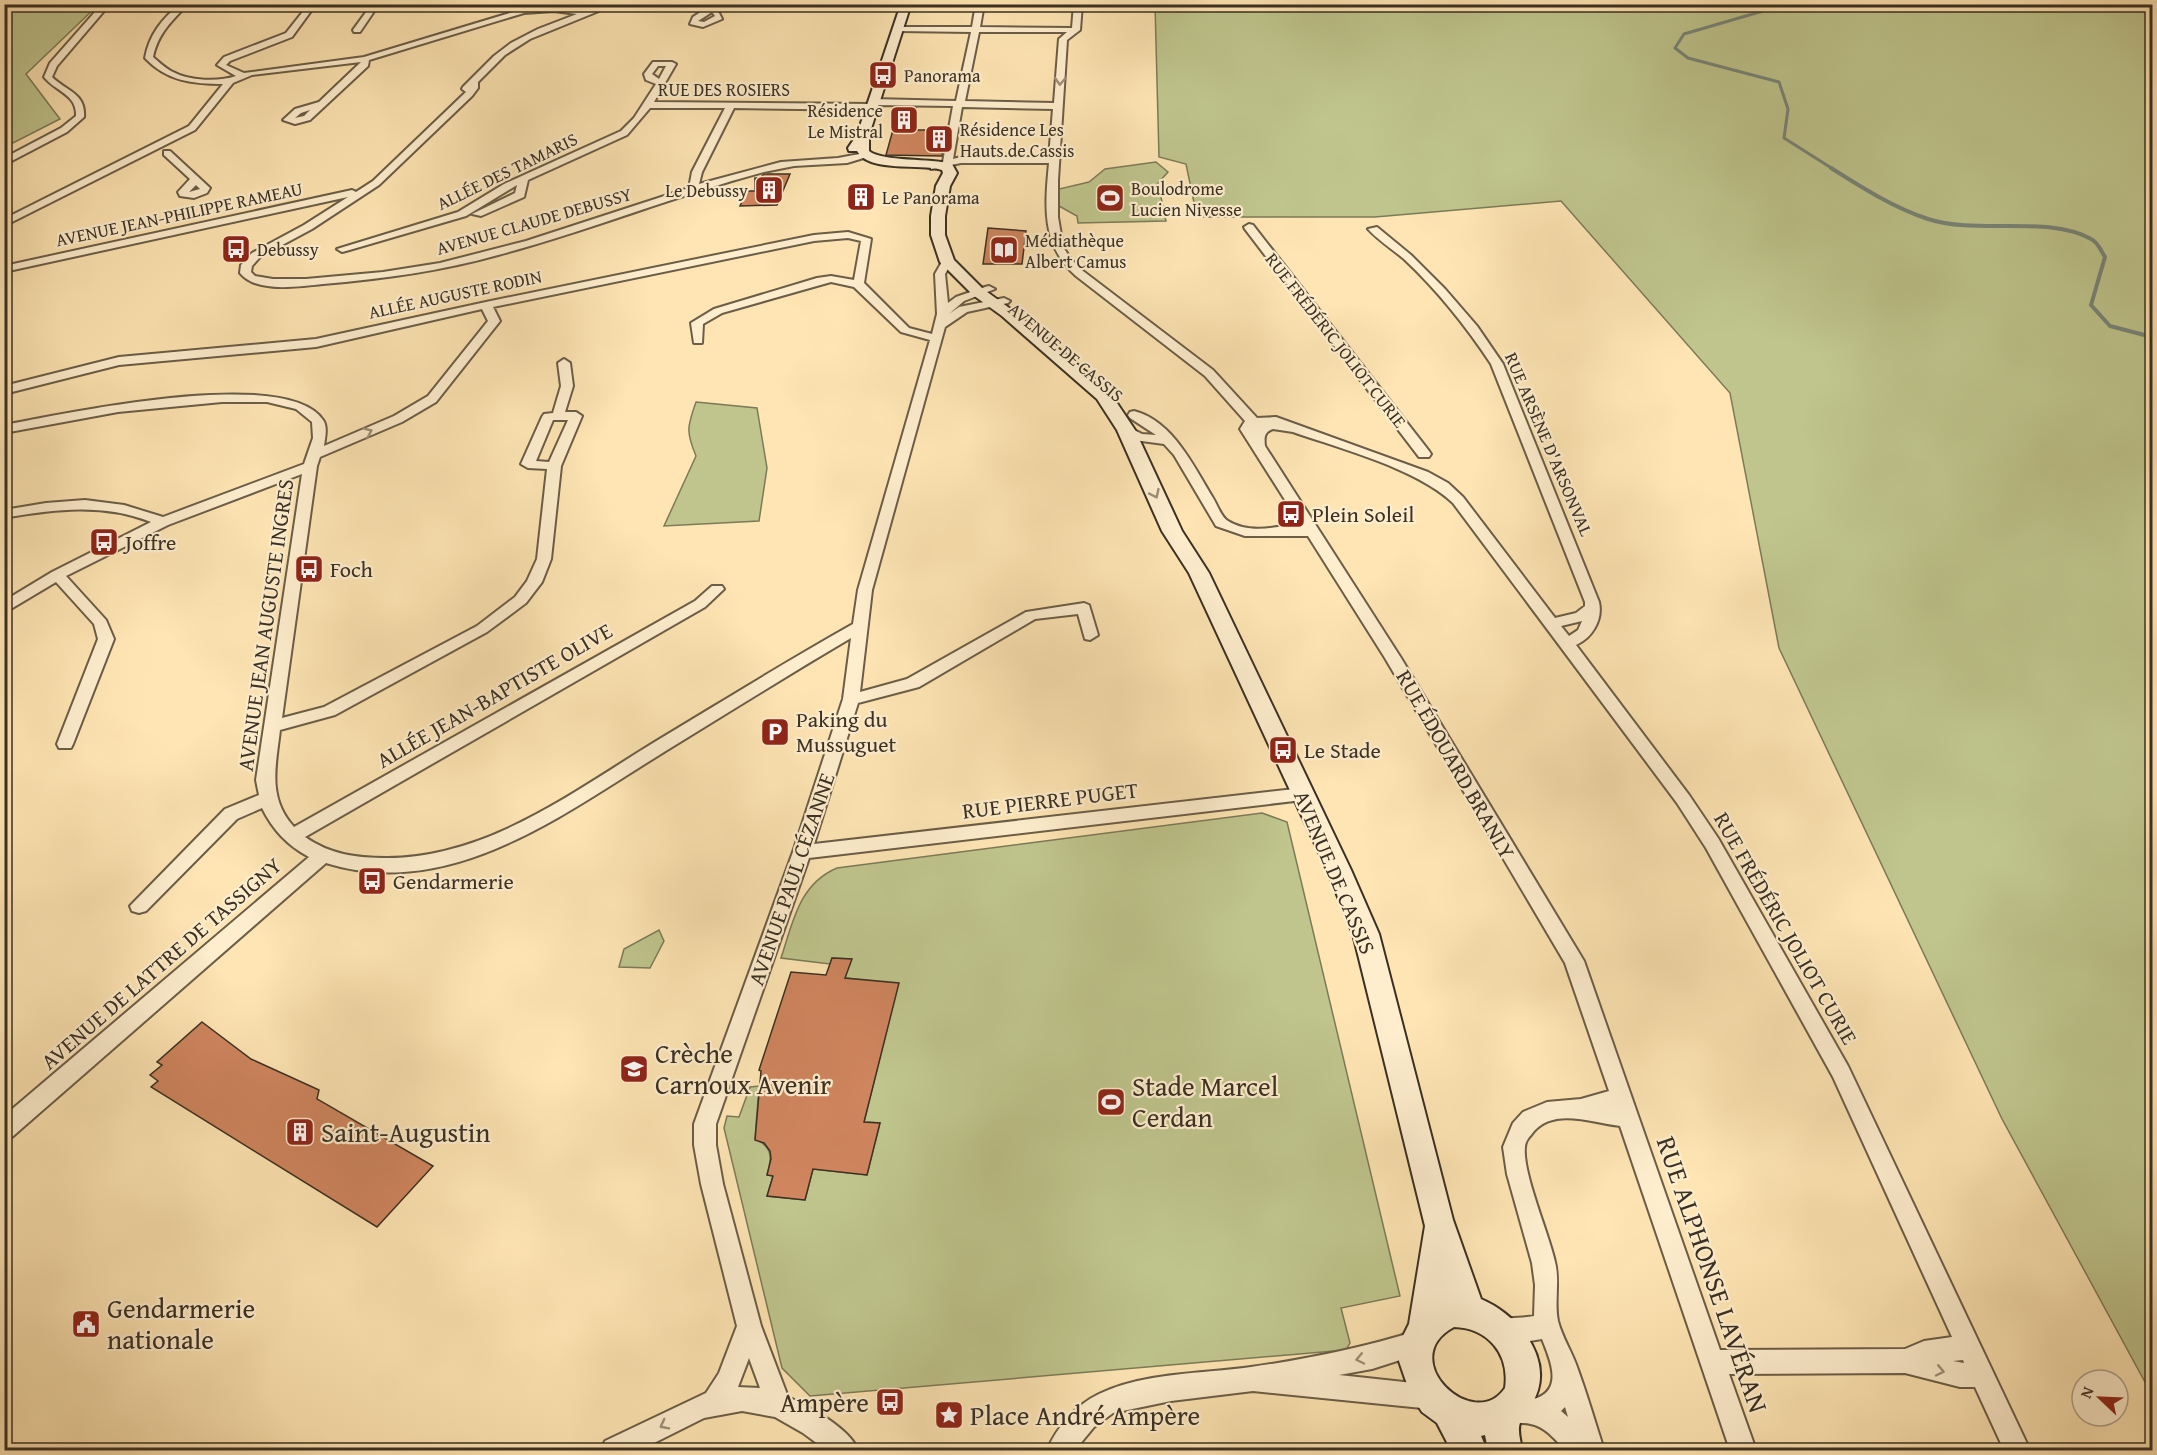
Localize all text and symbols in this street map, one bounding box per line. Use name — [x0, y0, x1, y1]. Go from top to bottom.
bus stop icon: Panorama — [867, 59, 899, 91]
place label: Panorama — [904, 62, 981, 89]
street label: RUE DES ROSIERS — [658, 76, 790, 103]
one-way arrow — [1054, 77, 1067, 86]
place label: Résidence Le Mistral — [807, 97, 883, 145]
building icon: Résidence Le Mistral — [888, 104, 920, 136]
place label: Résidence Les Hauts de Cassis — [960, 116, 1074, 164]
building icon: Résidence Les Hauts de Cassis — [923, 123, 955, 155]
street label: ALLÉE DES TAMARIS — [432, 125, 582, 217]
building icon: Le Debussy — [753, 174, 785, 206]
street label: AVENUE JEAN-PHILIPPE RAMEAU — [53, 175, 305, 253]
place label: Boulodrome Lucien Nivesse — [1131, 175, 1242, 223]
place label: Le Debussy — [665, 177, 748, 204]
street label: AVENUE CLAUDE DEBUSSY — [433, 180, 635, 262]
building icon: Le Panorama — [845, 181, 877, 213]
sports icon: Boulodrome Lucien Nivesse — [1094, 182, 1126, 214]
place label: Le Panorama — [882, 184, 980, 211]
place label: Médiathèque Albert Camus — [1025, 227, 1126, 275]
bus stop icon: Debussy — [220, 233, 252, 265]
library icon: Médiathèque Albert Camus — [988, 234, 1020, 266]
place label: Debussy — [257, 236, 319, 263]
street label: RUE FRÉDÉRIC JOLIOT CURIE — [1259, 247, 1413, 433]
street label: ALLÉE AUGUSTE RODIN — [366, 262, 544, 326]
street label: AVENUE DE CASSIS — [1002, 296, 1130, 408]
street label: RUE ARSÈNE D'ARSONVAL — [1498, 348, 1600, 540]
one-way arrow — [361, 427, 372, 439]
street label: AVENUE JEAN AUGUSTE INGRES — [229, 477, 301, 773]
one-way arrow — [1147, 487, 1159, 498]
bus stop icon: Plein Soleil — [1275, 498, 1307, 530]
place label: Plein Soleil — [1312, 498, 1415, 530]
bus stop icon: Joffre — [88, 526, 120, 558]
place label: Joffre — [122, 526, 176, 558]
bus stop icon: Foch — [293, 553, 325, 585]
place label: Foch — [330, 553, 374, 585]
street label: ALLÉE JEAN-BAPTISTE OLIVE — [370, 614, 618, 776]
street label: RUE ÉDOUARD BRANLY — [1389, 663, 1523, 865]
place label: Paking du Mussuguet — [796, 703, 896, 760]
parking icon: Paking du Mussuguet — [759, 716, 791, 748]
bus stop icon: Le Stade — [1267, 734, 1299, 766]
place label: Le Stade — [1304, 734, 1381, 766]
street label: AVENUE PAUL CÉZANNE — [740, 768, 842, 990]
street label: RUE PIERRE PUGET — [960, 773, 1140, 827]
street label: AVENUE DE CASSIS — [1286, 785, 1384, 959]
street label: RUE FRÉDÉRIC JOLIOT CURIE — [1706, 806, 1866, 1050]
street label: AVENUE DE LATTRE DE TASSIGNY — [33, 849, 289, 1077]
bus stop icon: Gendarmerie — [356, 865, 388, 897]
place label: Gendarmerie — [393, 865, 514, 897]
place label: Crèche Carnoux Avenir — [655, 1033, 831, 1104]
school or university icon: Crèche Carnoux Avenir — [618, 1053, 650, 1085]
place label: Stade Marcel Cerdan — [1132, 1066, 1279, 1137]
sports icon: Stade Marcel Cerdan — [1095, 1086, 1127, 1118]
place label: Saint-Augustin — [321, 1112, 491, 1152]
building icon: Saint-Augustin — [284, 1116, 316, 1148]
street label: RUE ALPHONSE LAVÉRAN — [1647, 1130, 1779, 1418]
place label: Gendarmerie nationale — [107, 1288, 255, 1359]
public building icon: Gendarmerie nationale — [70, 1308, 102, 1340]
one-way arrow — [1355, 1352, 1365, 1365]
one-way arrow — [1935, 1364, 1945, 1377]
north arrow — [2070, 1368, 2130, 1428]
place label: Ampère — [780, 1382, 869, 1422]
text: N — [2073, 1382, 2099, 1402]
bus stop icon: Ampère — [874, 1386, 906, 1418]
place label: Place André Ampère — [970, 1395, 1200, 1435]
place icon: Place André Ampère — [933, 1399, 965, 1431]
one-way arrow — [660, 1418, 671, 1429]

